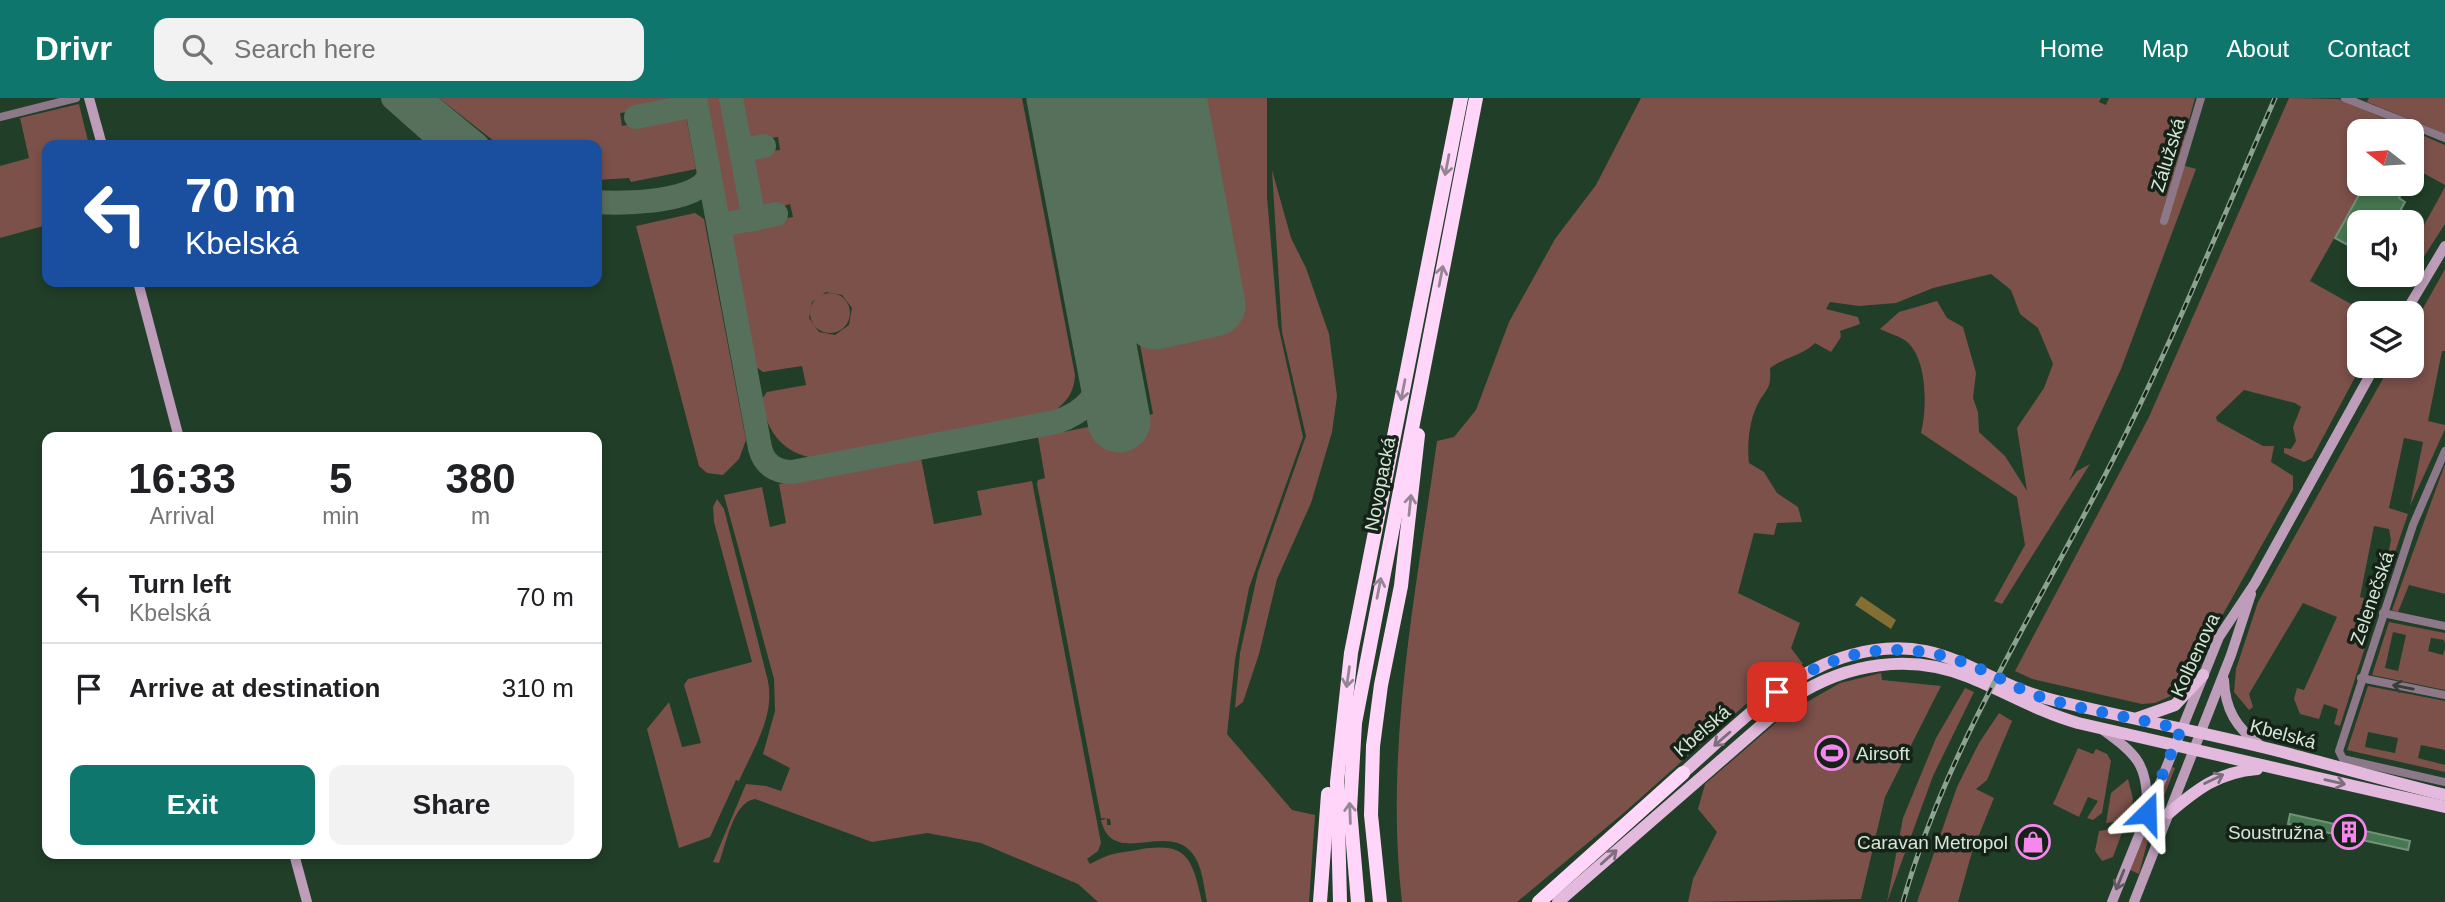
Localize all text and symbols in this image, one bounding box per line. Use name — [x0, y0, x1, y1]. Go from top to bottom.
search box — [154, 18, 644, 81]
text: Drivr — [35, 30, 112, 67]
icon: search — [178, 30, 216, 68]
text: Search here — [234, 34, 376, 64]
text: Home — [2040, 35, 2104, 62]
text: Map — [2142, 35, 2189, 62]
text: About — [2227, 35, 2289, 62]
text: Contact — [2327, 35, 2410, 62]
street label: Zálužská — [2147, 115, 2189, 194]
north arrow — [2347, 119, 2424, 196]
map controls — [2347, 119, 2424, 378]
one-way arrow — [1440, 153, 1454, 176]
icon: left — [70, 168, 161, 259]
text: 70 m — [185, 168, 297, 222]
button: sound — [2347, 210, 2424, 287]
text: Kbelská — [185, 225, 299, 261]
one-way arrow — [1434, 265, 1448, 288]
button: layers — [2347, 301, 2424, 378]
one-way arrow — [1395, 378, 1409, 401]
street label: Novopacká — [1361, 435, 1399, 533]
text: 16:33 — [128, 455, 236, 502]
text: 5 — [329, 455, 352, 502]
text: 380 — [446, 455, 516, 502]
one-way arrow — [1404, 494, 1417, 516]
text: Arrival — [149, 503, 215, 529]
text: min — [322, 503, 359, 529]
text: m — [471, 503, 490, 529]
street label: Zelenečská — [2346, 548, 2398, 647]
text: Turn left — [129, 569, 231, 599]
one-way arrow — [1373, 577, 1386, 600]
icon: left — [70, 579, 108, 617]
text: 70 m — [516, 582, 574, 612]
text: Kbelská — [129, 600, 211, 626]
street label: Kolbenova — [2167, 609, 2224, 700]
pin — [1747, 662, 1807, 722]
one-way arrow — [1341, 665, 1354, 688]
icon: arrive — [70, 670, 108, 708]
text: Arrive at destination — [129, 673, 380, 703]
text: 310 m — [502, 673, 574, 703]
icon: arrive — [1758, 673, 1796, 711]
one-way arrow — [2392, 679, 2415, 693]
street label: Kbelská — [1670, 701, 1735, 761]
street label: Kbelská — [2248, 715, 2319, 753]
one-way arrow — [1713, 731, 1731, 747]
sports icon: Airsoft — [1813, 734, 1851, 772]
place label: Airsoft — [1856, 743, 1911, 764]
button: Exit — [70, 765, 315, 845]
button: Share — [329, 765, 574, 845]
one-way arrow — [2203, 772, 2224, 786]
position arrow — [2110, 776, 2184, 850]
one-way arrow — [2323, 776, 2346, 790]
one-way arrow — [1344, 802, 1357, 825]
building icon: Soustružna — [2330, 813, 2368, 851]
place label: Soustružna — [2228, 822, 2324, 843]
shop icon: Caravan Metropol — [2014, 823, 2052, 861]
place label: Caravan Metropol — [1857, 832, 2008, 853]
one-way arrow — [1600, 849, 1618, 865]
one-way arrow — [2113, 869, 2126, 891]

